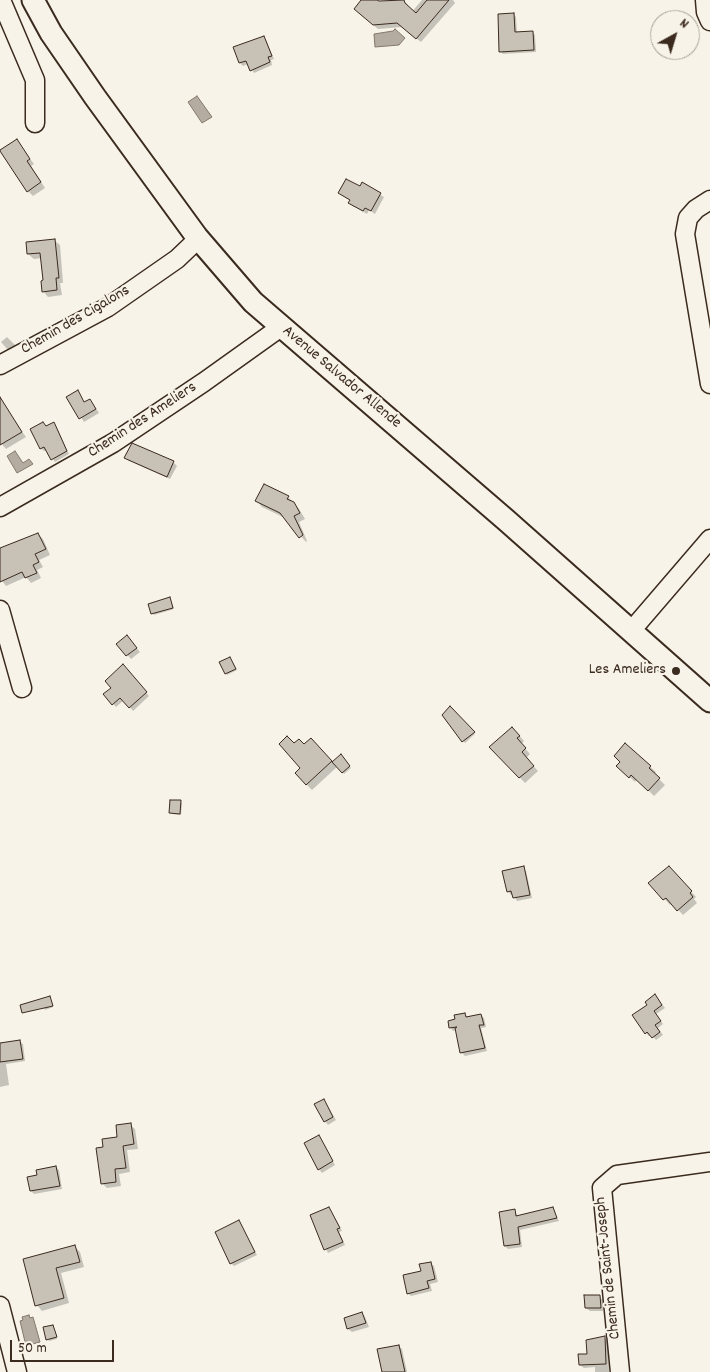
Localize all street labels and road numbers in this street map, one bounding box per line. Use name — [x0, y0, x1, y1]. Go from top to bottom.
street label: Chemin des Cigalons — [18, 282, 134, 360]
street label: Avenue Salvador Allende — [278, 323, 404, 433]
street label: Chemin des Ameliers — [85, 379, 201, 463]
street label: Chemin de Saint-Joseph — [592, 1196, 626, 1340]

